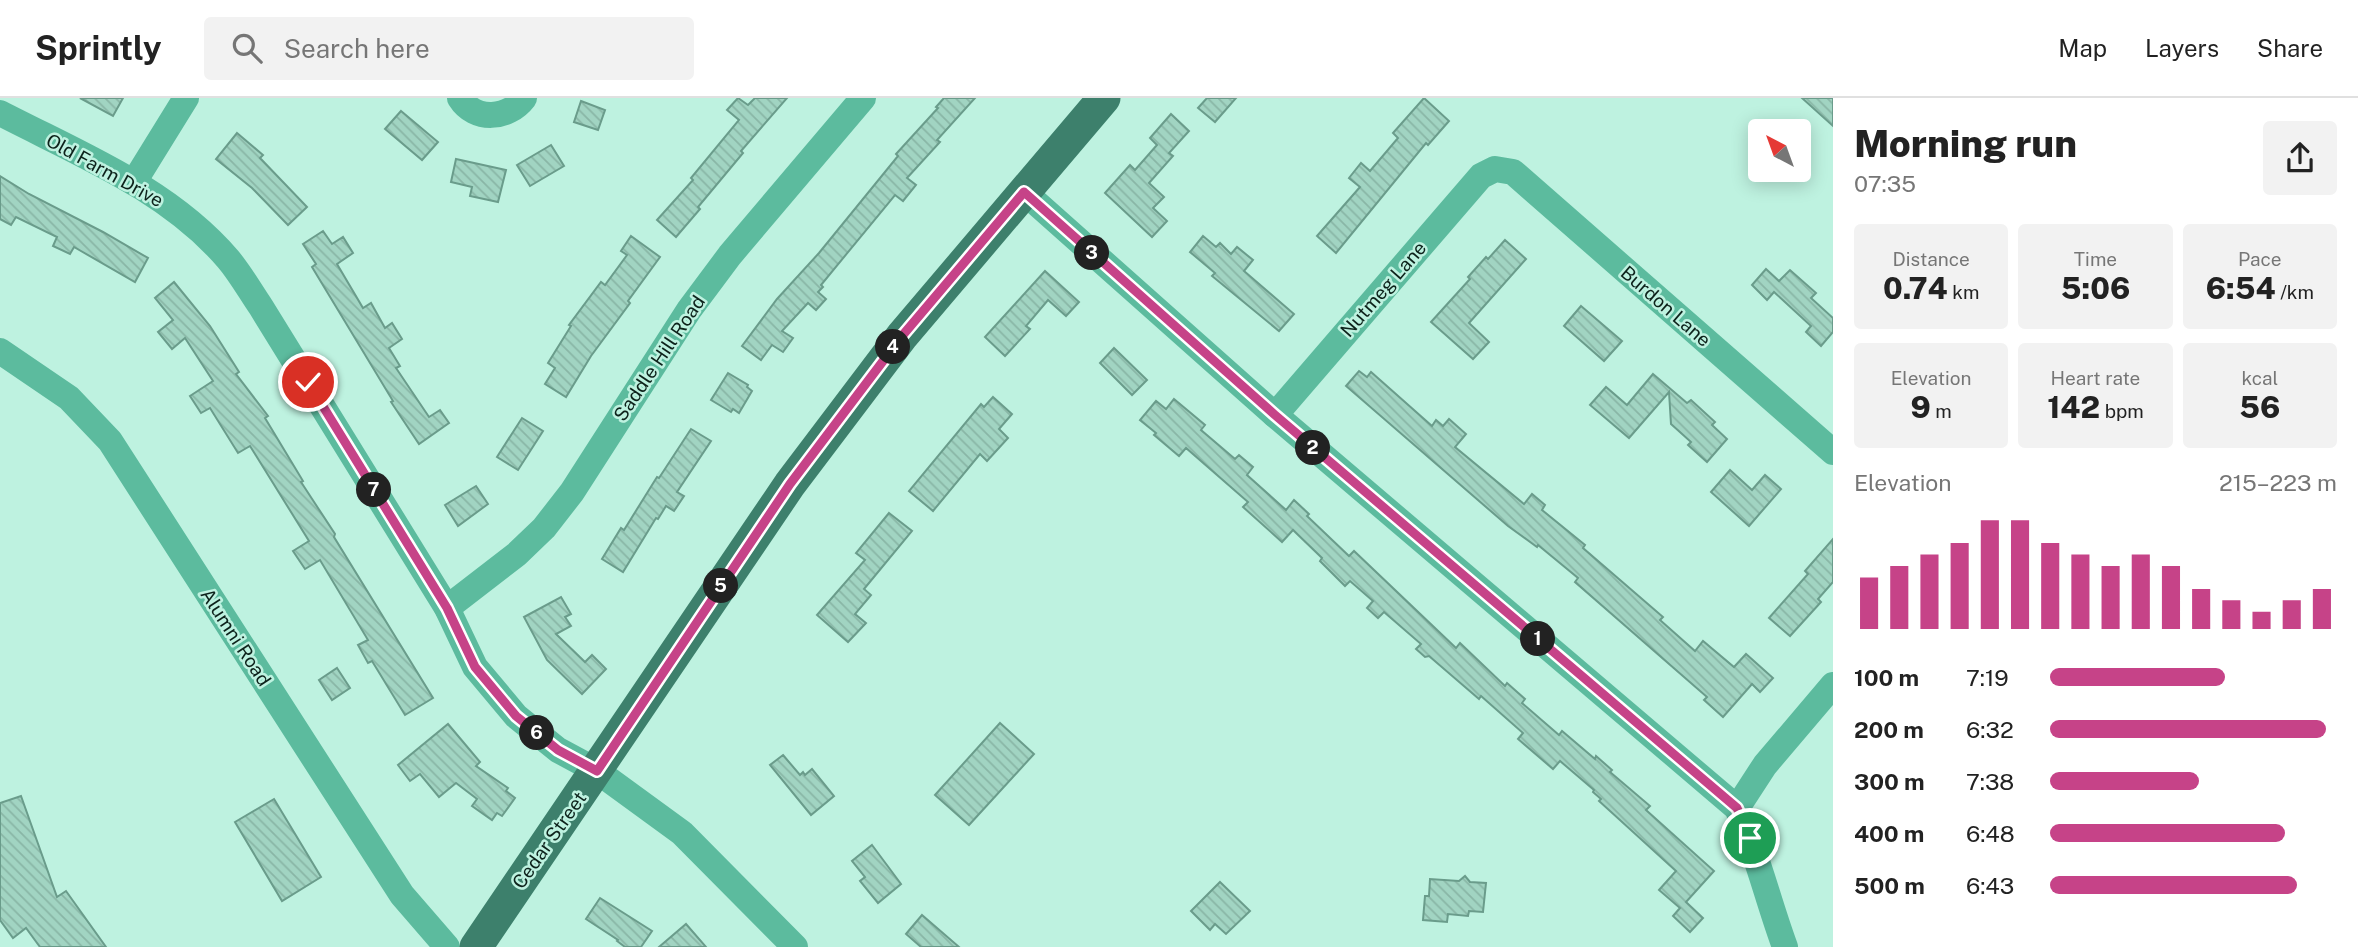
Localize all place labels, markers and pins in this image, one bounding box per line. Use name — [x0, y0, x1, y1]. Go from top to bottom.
pin: 3 — [1074, 236, 1110, 270]
pin: 4 — [876, 330, 910, 364]
pin — [278, 352, 338, 412]
pin: 2 — [1296, 430, 1330, 466]
pin: 7 — [356, 472, 392, 508]
pin: 5 — [704, 568, 738, 603]
pin: 1 — [1520, 622, 1556, 656]
pin: 6 — [520, 716, 554, 750]
pin — [1720, 808, 1780, 868]

